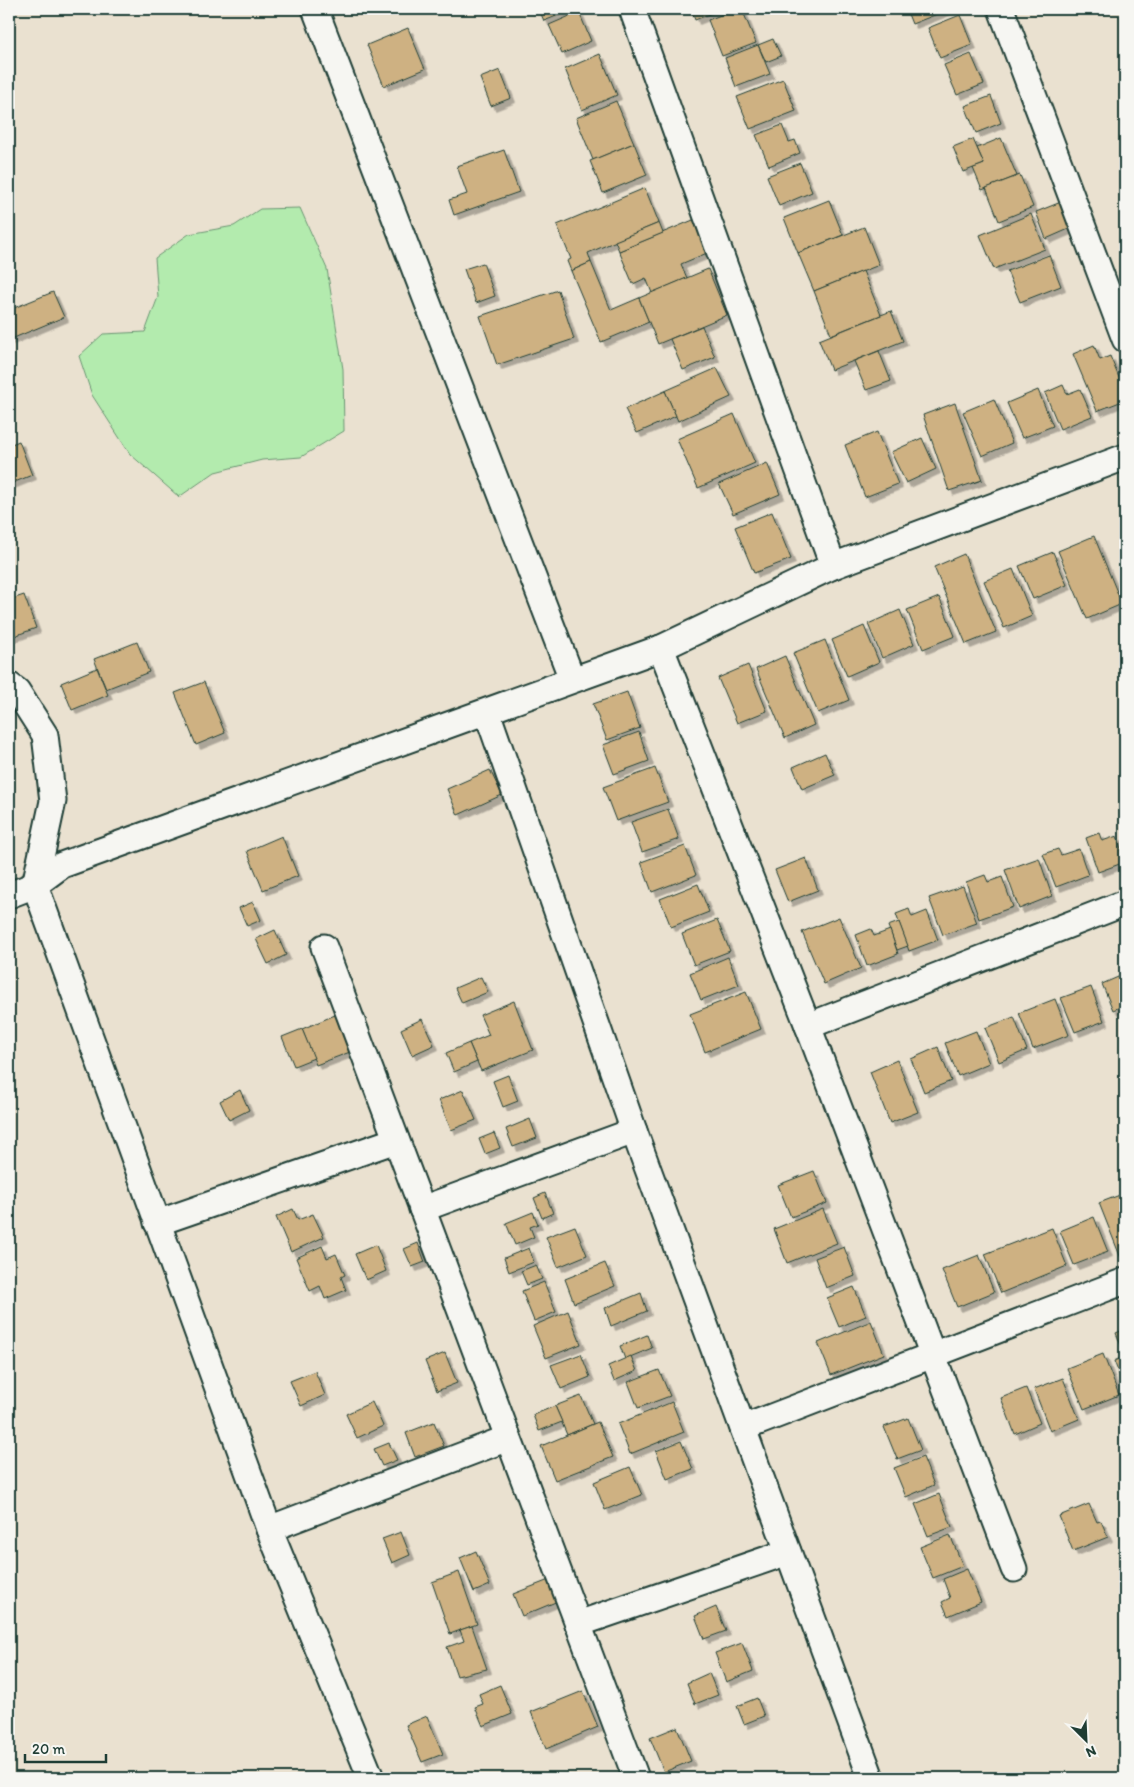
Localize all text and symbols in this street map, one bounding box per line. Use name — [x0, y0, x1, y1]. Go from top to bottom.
north arrow — [1062, 1714, 1112, 1764]
scale bar — [25, 1732, 106, 1764]
text: 20 m — [32, 1740, 66, 1758]
text: N — [1083, 1742, 1099, 1761]

